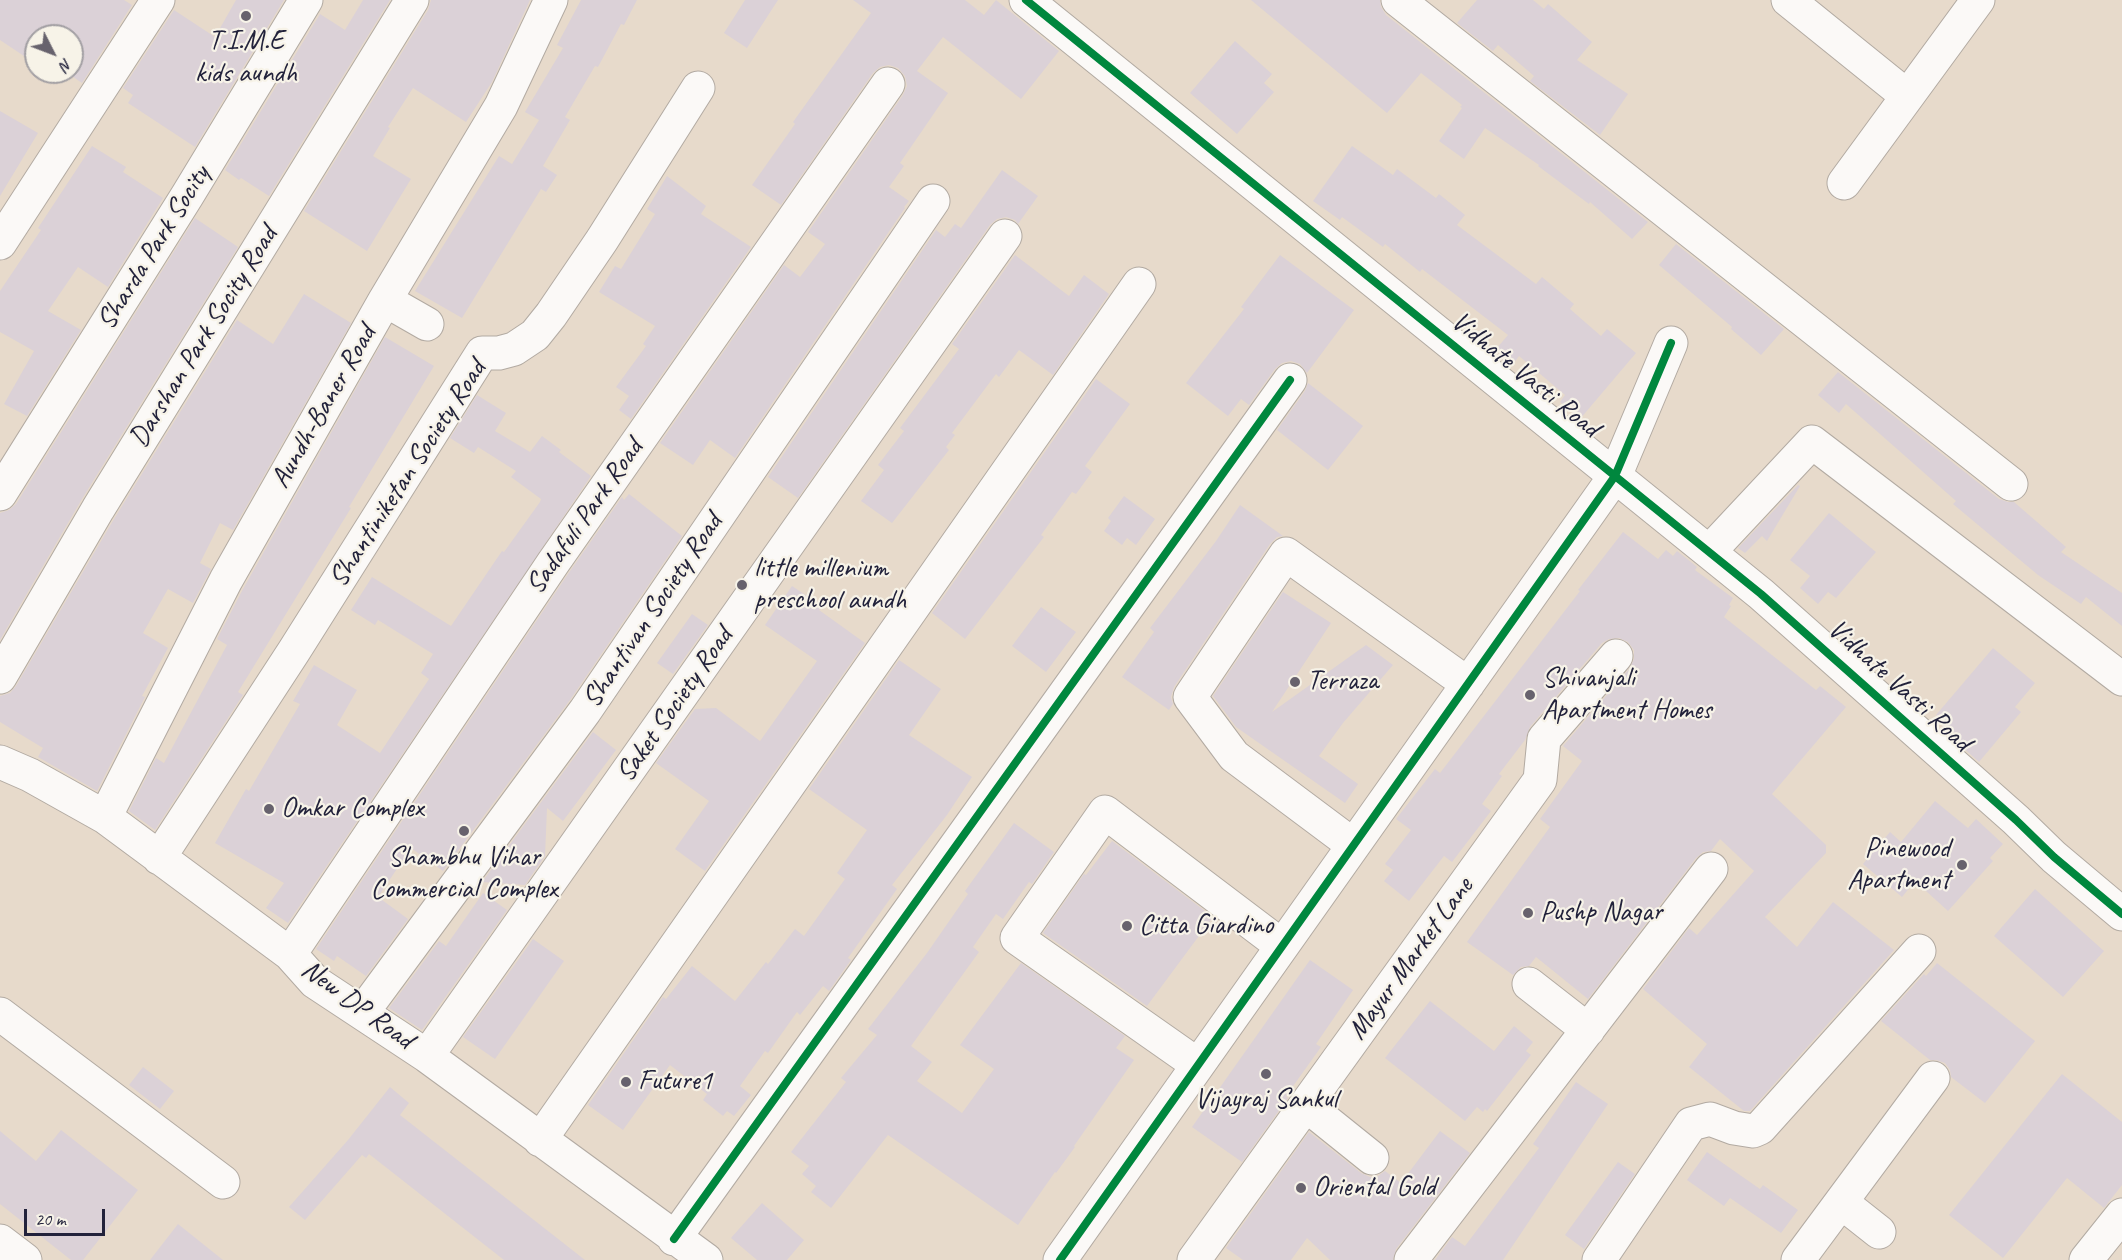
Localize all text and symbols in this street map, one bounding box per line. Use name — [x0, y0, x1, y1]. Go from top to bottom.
marker: T.I.M.E kids aundh — [239, 9, 253, 23]
north arrow — [24, 24, 84, 84]
place label: T.I.M.E kids aundh — [195, 25, 297, 91]
text: N — [55, 54, 77, 75]
street label: Sharda Park Socity — [90, 160, 218, 336]
street label: Darshan Park Socity Road — [123, 221, 285, 453]
street label: Vidhate Vasti Road — [1444, 305, 1606, 445]
street label: Aundh-Baner Road — [264, 320, 384, 494]
street label: Shantiniketan Society Road — [322, 354, 494, 594]
street label: Sadafuli Park Road — [519, 433, 651, 601]
street label: Shantivan Society Road — [576, 508, 730, 714]
place label: little millenium preschool aundh — [754, 552, 906, 618]
marker: little millenium preschool aundh — [735, 578, 749, 592]
street label: Vidhate Vasti Road — [1820, 613, 1978, 759]
street label: Saket Society Road — [609, 621, 741, 789]
place label: Shivanjali Apartment Homes — [1542, 662, 1712, 728]
place label: Terraza — [1307, 665, 1378, 699]
marker: Terraza — [1288, 675, 1302, 689]
marker: Shivanjali Apartment Homes — [1523, 688, 1537, 702]
place label: Omkar Complex — [281, 792, 423, 826]
marker: Omkar Complex — [262, 802, 276, 816]
marker: Shambhu Vihar Commercial Complex — [457, 824, 471, 838]
place label: Pinewood Apartment — [1847, 832, 1950, 898]
place label: Shambhu Vihar Commercial Complex — [371, 841, 557, 907]
marker: Pinewood Apartment — [1955, 858, 1969, 872]
street label: Mayur Market Lane — [1341, 871, 1481, 1047]
place label: Pushp Nagar — [1540, 896, 1662, 930]
marker: Pushp Nagar — [1521, 906, 1535, 920]
place label: Citta Giardino — [1139, 909, 1273, 943]
marker: Citta Giardino — [1120, 919, 1134, 933]
street label: New DP Road — [294, 953, 420, 1057]
place label: Future1 — [638, 1065, 712, 1099]
marker: Vijayraj Sankul — [1259, 1067, 1273, 1081]
marker: Future1 — [619, 1075, 633, 1089]
place label: Vijayraj Sankul — [1195, 1083, 1337, 1117]
place label: Oriental Gold — [1313, 1171, 1436, 1205]
marker: Oriental Gold — [1294, 1181, 1308, 1195]
scale bar — [27, 1197, 108, 1235]
text: 20 m — [35, 1208, 66, 1230]

